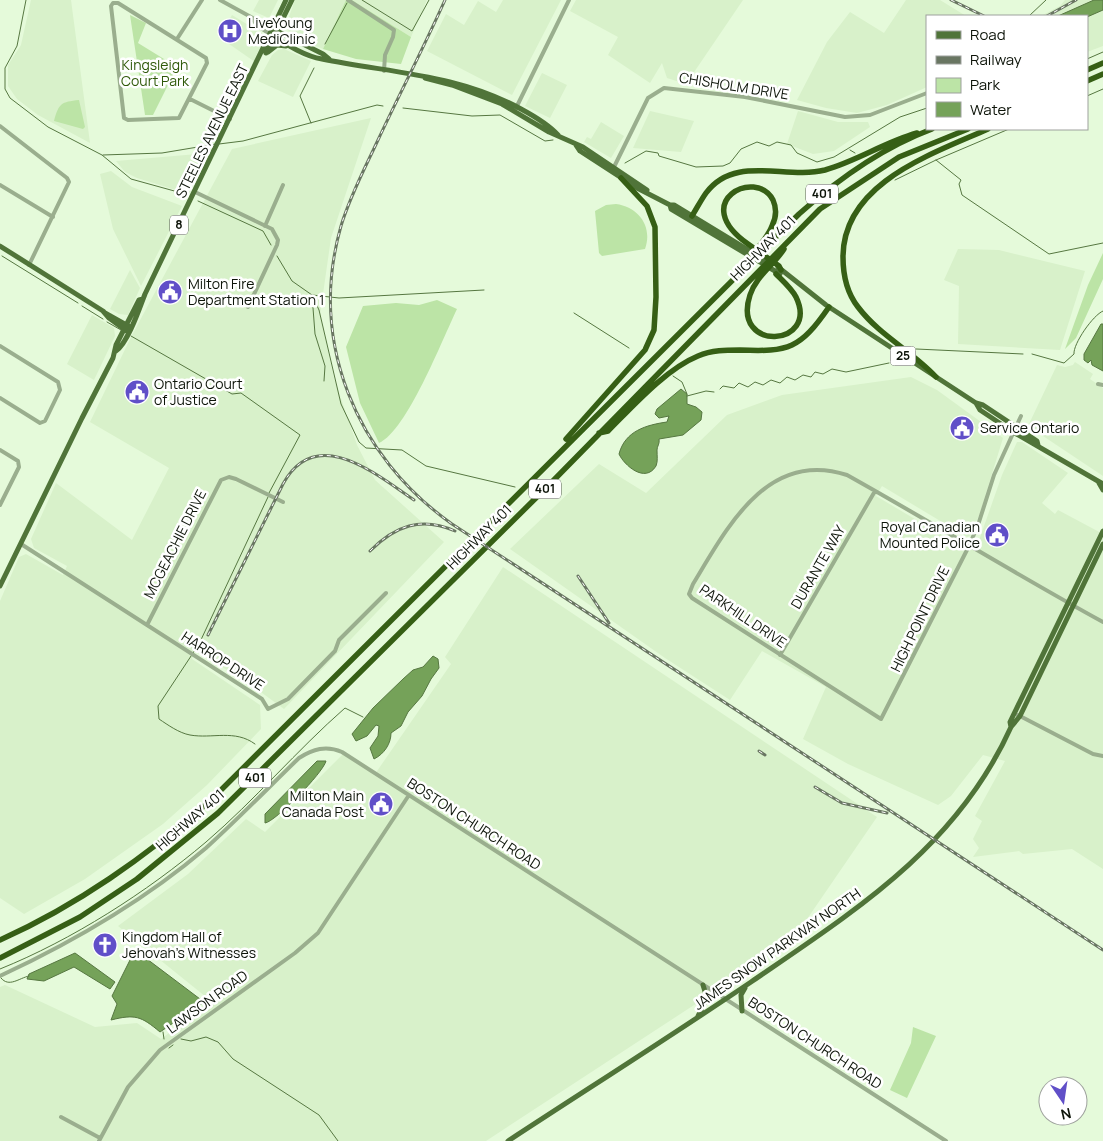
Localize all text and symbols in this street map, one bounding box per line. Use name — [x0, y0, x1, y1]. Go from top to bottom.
place label: LiveYoung MediClinic — [248, 13, 316, 48]
legend — [926, 15, 1088, 130]
hospital icon: LiveYoung MediClinic — [217, 18, 243, 44]
text: Road — [970, 24, 1006, 45]
text: Railway — [970, 49, 1022, 70]
park label: Kingsleigh Court Park — [121, 55, 190, 90]
street label: STEELES AVENUE EAST — [171, 60, 253, 201]
street label: CHISHOLM DRIVE — [678, 67, 790, 104]
text: Park — [970, 74, 1000, 95]
text: Water — [970, 99, 1012, 120]
road number: 401 — [806, 184, 838, 203]
street label: HIGHWAY 401 — [726, 211, 799, 284]
road number: 8 — [170, 216, 188, 234]
place label: Milton Fire Department Station 1 — [188, 274, 324, 309]
public building icon: Milton Fire Department Station 1 — [157, 279, 183, 305]
road number: 25 — [890, 346, 916, 366]
place label: Ontario Court of Justice — [154, 374, 243, 409]
public building icon: Ontario Court of Justice — [124, 379, 150, 405]
public building icon: Service Ontario — [949, 415, 975, 441]
place label: Service Ontario — [980, 418, 1079, 437]
road number: 401 — [529, 479, 561, 498]
street label: MCGEACHIE DRIVE — [139, 486, 210, 601]
street label: HIGHWAY 401 — [442, 500, 515, 573]
place label: Royal Canadian Mounted Police — [880, 517, 980, 552]
street label: DURANTE WAY — [786, 521, 849, 612]
public building icon: Royal Canadian Mounted Police — [984, 522, 1010, 548]
street label: HIGH POINT DRIVE — [886, 563, 953, 675]
street label: PARKHILL DRIVE — [696, 579, 790, 652]
street label: HARROP DRIVE — [178, 627, 268, 695]
road number: 401 — [239, 768, 271, 788]
street label: BOSTON CHURCH ROAD — [404, 773, 545, 874]
street label: HIGHWAY 401 — [151, 785, 228, 855]
place label: Milton Main Canada Post — [282, 786, 364, 821]
public building icon: Milton Main Canada Post — [368, 791, 394, 817]
street label: JAMES SNOW PARKWAY NORTH — [689, 883, 864, 1014]
place label: Kingdom Hall of Jehovah's Witnesses — [122, 927, 256, 962]
church icon: Kingdom Hall of Jehovah's Witnesses — [92, 932, 118, 958]
street label: LAWSON ROAD — [162, 966, 251, 1037]
street label: BOSTON CHURCH ROAD — [745, 992, 886, 1093]
north arrow — [1038, 1076, 1088, 1126]
text: N — [1059, 1104, 1073, 1125]

